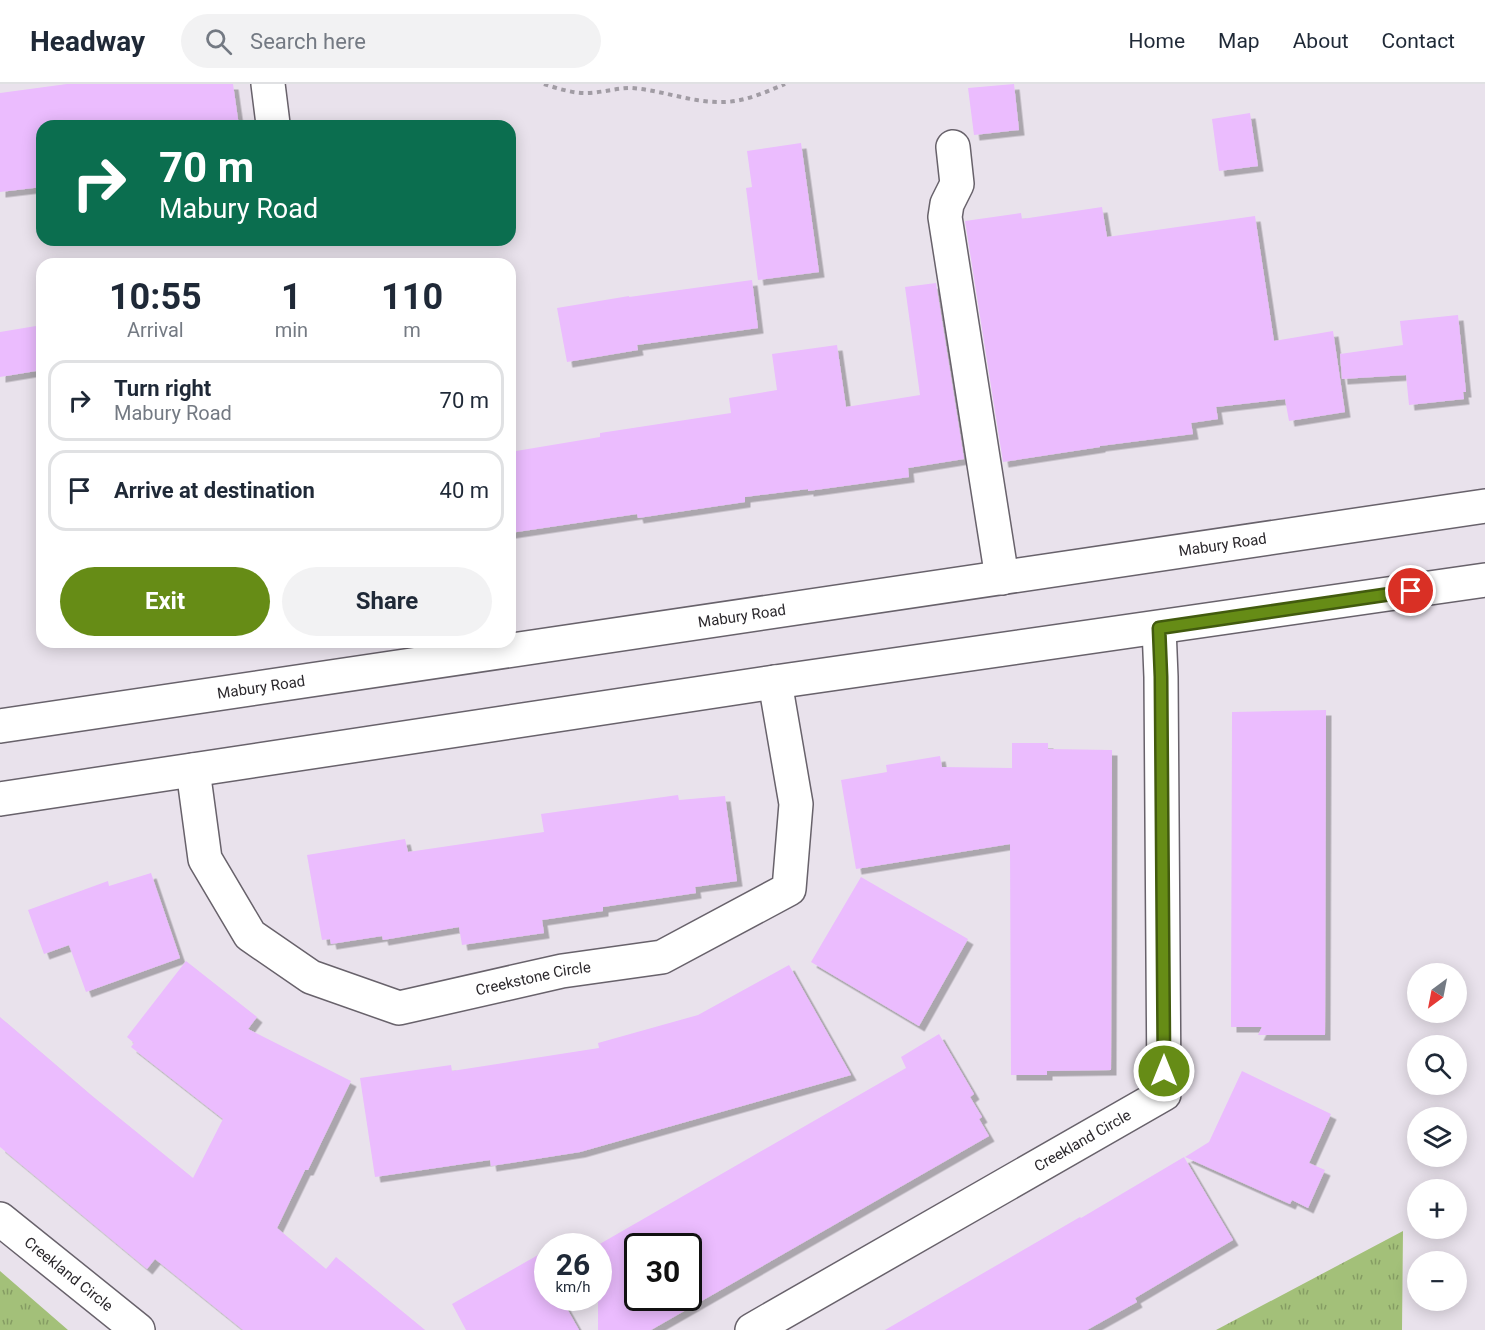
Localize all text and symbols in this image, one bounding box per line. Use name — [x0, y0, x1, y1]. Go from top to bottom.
search box — [181, 14, 601, 68]
text: Headway — [30, 25, 145, 58]
icon: search — [202, 25, 235, 58]
text: Search here — [250, 29, 366, 54]
text: Home — [1129, 29, 1185, 53]
text: Map — [1218, 29, 1260, 53]
text: About — [1293, 29, 1349, 53]
text: Contact — [1382, 29, 1455, 53]
text: 70 m — [159, 143, 254, 192]
icon: right — [60, 144, 138, 222]
text: Mabury Road — [159, 193, 318, 225]
text: 10:55 — [109, 276, 202, 318]
text: 1 — [281, 276, 302, 318]
text: 110 — [381, 276, 443, 318]
text: Arrival — [127, 318, 184, 342]
text: min — [275, 318, 308, 342]
text: m — [403, 318, 421, 342]
text: Turn right — [114, 376, 211, 401]
icon: right — [63, 384, 96, 417]
text: 70 m — [440, 388, 489, 413]
text: Mabury Road — [114, 401, 232, 425]
icon: arrive — [63, 474, 96, 507]
text: Arrive at destination — [114, 478, 315, 503]
text: 40 m — [440, 478, 489, 503]
street label: Mabury Road — [1178, 529, 1268, 560]
pin — [1385, 565, 1436, 616]
button: Exit — [60, 567, 270, 636]
button: Share — [282, 567, 492, 636]
icon: arrive — [1394, 574, 1427, 607]
street label: Mabury Road — [697, 601, 787, 631]
street label: Mabury Road — [216, 672, 306, 703]
street label: Creekstone Circle — [474, 958, 592, 999]
north arrow — [1407, 963, 1467, 1023]
map controls — [1407, 963, 1467, 1311]
button: search — [1407, 1035, 1467, 1095]
position arrow — [1132, 1039, 1196, 1103]
street label: Creekland Circle — [1031, 1106, 1134, 1175]
button: layers — [1407, 1107, 1467, 1167]
button: + — [1407, 1179, 1467, 1239]
street label: Creekland Circle — [21, 1233, 116, 1315]
speed limit sign: 30 — [624, 1233, 702, 1311]
text: 26 — [556, 1247, 590, 1282]
button: − — [1407, 1251, 1467, 1311]
text: km/h — [555, 1278, 591, 1296]

